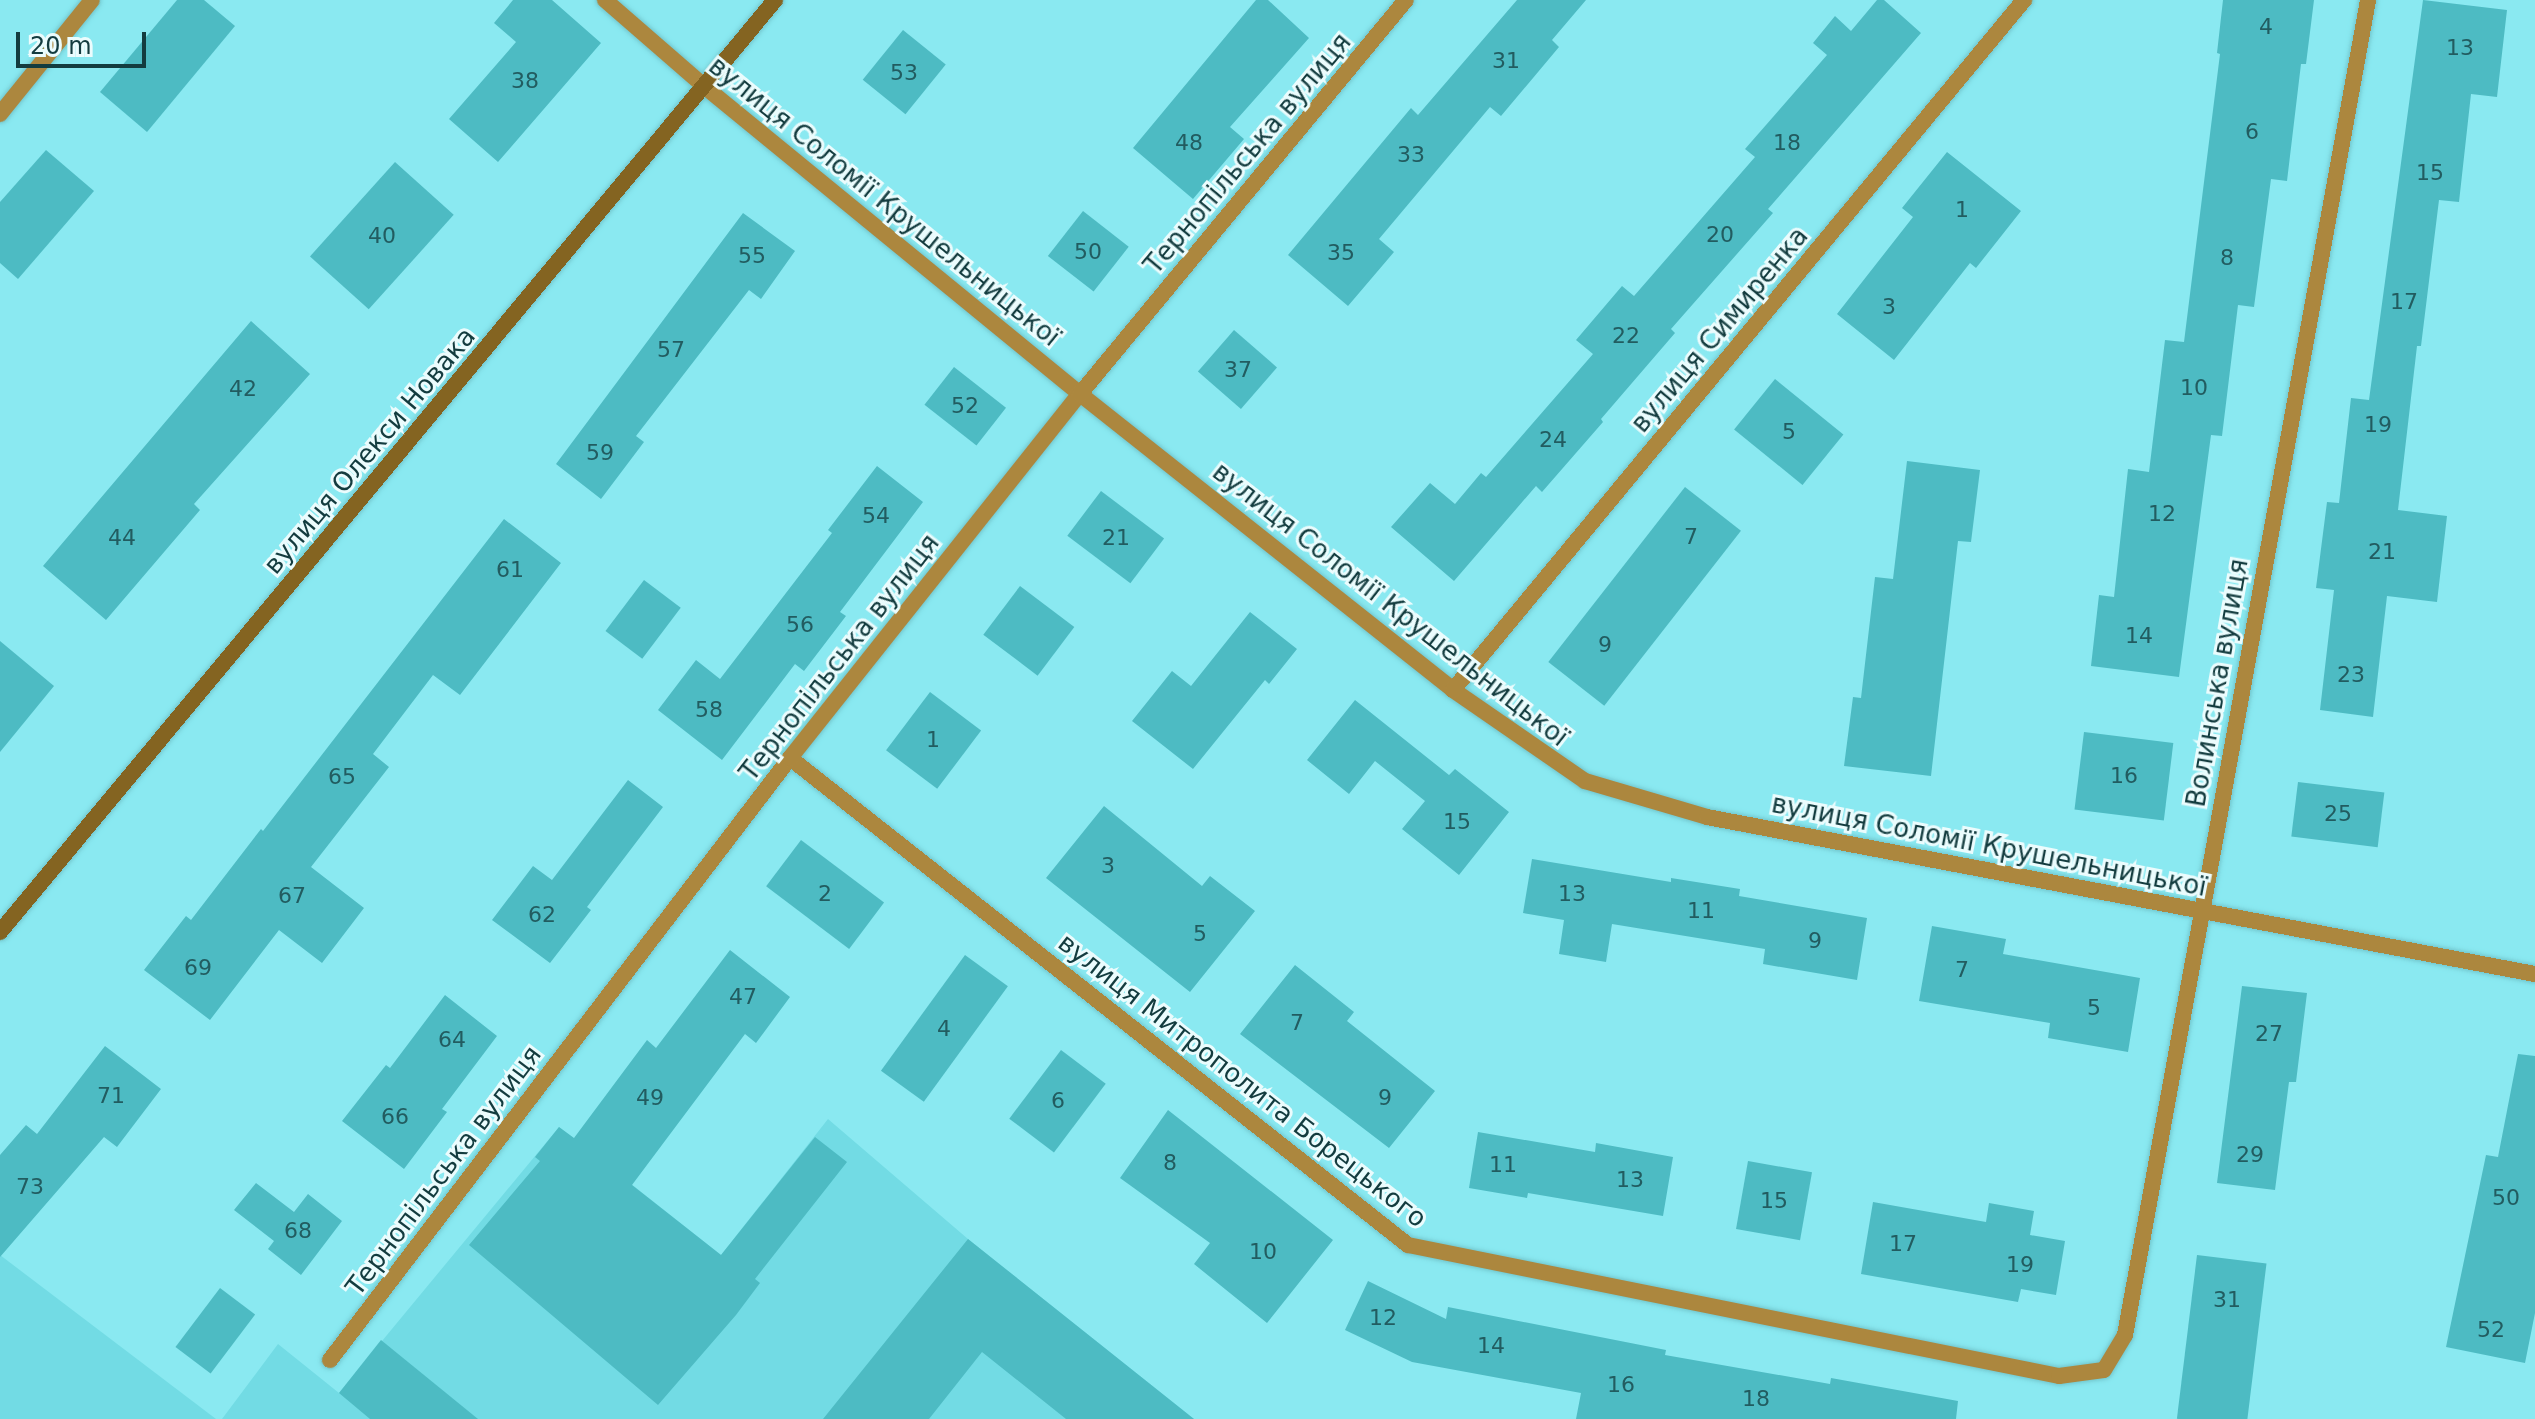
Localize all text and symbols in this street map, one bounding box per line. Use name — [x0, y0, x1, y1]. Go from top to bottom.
house number: 4 — [2259, 14, 2273, 40]
scale bar — [20, 16, 150, 66]
street label: Тернопільська вулиця — [1138, 27, 1358, 281]
text: 20 m — [30, 32, 92, 60]
house number: 13 — [2446, 35, 2474, 61]
house number: 31 — [1492, 48, 1520, 74]
street label: вулиця Соломії Крушельницької — [702, 51, 1066, 353]
house number: 53 — [890, 60, 918, 86]
house number: 38 — [511, 68, 539, 94]
house number: 6 — [2245, 119, 2259, 145]
house number: 48 — [1175, 130, 1203, 156]
house number: 18 — [1773, 130, 1801, 156]
house number: 33 — [1397, 142, 1425, 168]
house number: 15 — [2416, 160, 2444, 186]
house number: 1 — [1955, 197, 1969, 223]
street label: вулиця Симиренка — [1625, 221, 1815, 439]
house number: 20 — [1706, 222, 1734, 248]
house number: 40 — [368, 223, 396, 249]
house number: 50 — [1074, 239, 1102, 265]
house number: 35 — [1327, 240, 1355, 266]
house number: 55 — [738, 243, 766, 269]
house number: 8 — [2220, 245, 2234, 271]
house number: 17 — [2390, 289, 2418, 315]
house number: 3 — [1882, 294, 1896, 320]
street label: вулиця Олекси Новака — [258, 321, 482, 581]
house number: 22 — [1612, 323, 1640, 349]
house number: 57 — [657, 337, 685, 363]
house number: 37 — [1224, 357, 1252, 383]
house number: 10 — [2180, 375, 2208, 401]
house number: 42 — [229, 376, 257, 402]
house number: 52 — [951, 393, 979, 419]
house number: 19 — [2364, 412, 2392, 438]
house number: 5 — [1782, 419, 1796, 445]
house number: 24 — [1539, 427, 1567, 453]
house number: 59 — [586, 440, 614, 466]
street label: вулиця Соломії Крушельницької — [1206, 456, 1574, 754]
house number: 12 — [2148, 501, 2176, 527]
house number: 54 — [862, 503, 890, 529]
house number: 7 — [1684, 524, 1698, 550]
house number: 44 — [108, 525, 136, 551]
house number: 21 — [1102, 525, 1130, 551]
street label: Тернопільська вулиця — [734, 528, 946, 788]
house number: 21 — [2368, 539, 2396, 565]
house number: 61 — [496, 557, 524, 583]
street label: Волинська вулиця — [2181, 557, 2255, 809]
house number: 56 — [786, 612, 814, 638]
house number: 14 — [2125, 623, 2153, 649]
house number: 9 — [1598, 632, 1612, 658]
house number: 23 — [2337, 662, 2365, 688]
house number: 58 — [695, 697, 723, 723]
house number: 1 — [926, 727, 940, 753]
house number: 16 — [2110, 763, 2138, 789]
house number: 65 — [328, 764, 356, 790]
street label: вулиця Соломії Крушельницької — [1769, 788, 2209, 904]
house number: 25 — [2324, 801, 2352, 827]
house number: 15 — [1443, 809, 1471, 835]
house number: 3 — [1101, 853, 1115, 879]
house number: 2 — [818, 881, 832, 907]
house number: 13 — [1558, 881, 1586, 907]
house number: 67 — [278, 883, 306, 909]
house number: 11 — [1687, 898, 1715, 924]
house number: 62 — [528, 902, 556, 928]
house number: 5 — [1193, 921, 1207, 947]
street label: вулиця Митрополита Борецького — [1052, 927, 1432, 1235]
house number: 9 — [1808, 928, 1822, 954]
house number: 69 — [184, 955, 212, 981]
house number: 7 — [1955, 957, 1969, 983]
house number: 47 — [729, 984, 757, 1010]
house number: 5 — [2087, 995, 2101, 1021]
house number: 7 — [1290, 1010, 1304, 1036]
house number: 4 — [937, 1016, 951, 1042]
house number: 27 — [2255, 1021, 2283, 1047]
house number: 64 — [438, 1027, 466, 1053]
street label: Тернопільська вулиця — [340, 1040, 548, 1302]
house number: 71 — [97, 1083, 125, 1109]
house number: 49 — [636, 1085, 664, 1111]
house number: 9 — [1378, 1085, 1392, 1111]
house number: 6 — [1051, 1088, 1065, 1114]
house number: 66 — [381, 1104, 409, 1130]
house number: 29 — [2236, 1142, 2264, 1168]
house number: 8 — [1163, 1150, 1177, 1176]
house number: 11 — [1489, 1152, 1517, 1178]
house number: 13 — [1616, 1167, 1644, 1193]
house number: 73 — [16, 1174, 44, 1200]
house number: 50 — [2492, 1185, 2520, 1211]
house number: 15 — [1760, 1188, 1788, 1214]
house number: 68 — [284, 1218, 312, 1244]
house number: 17 — [1889, 1231, 1917, 1257]
house number: 10 — [1249, 1239, 1277, 1265]
house number: 19 — [2006, 1252, 2034, 1278]
house number: 31 — [2213, 1287, 2241, 1313]
house number: 12 — [1369, 1305, 1397, 1331]
house number: 52 — [2477, 1317, 2505, 1343]
house number: 14 — [1477, 1333, 1505, 1359]
house number: 16 — [1607, 1372, 1635, 1398]
house number: 18 — [1742, 1386, 1770, 1412]

